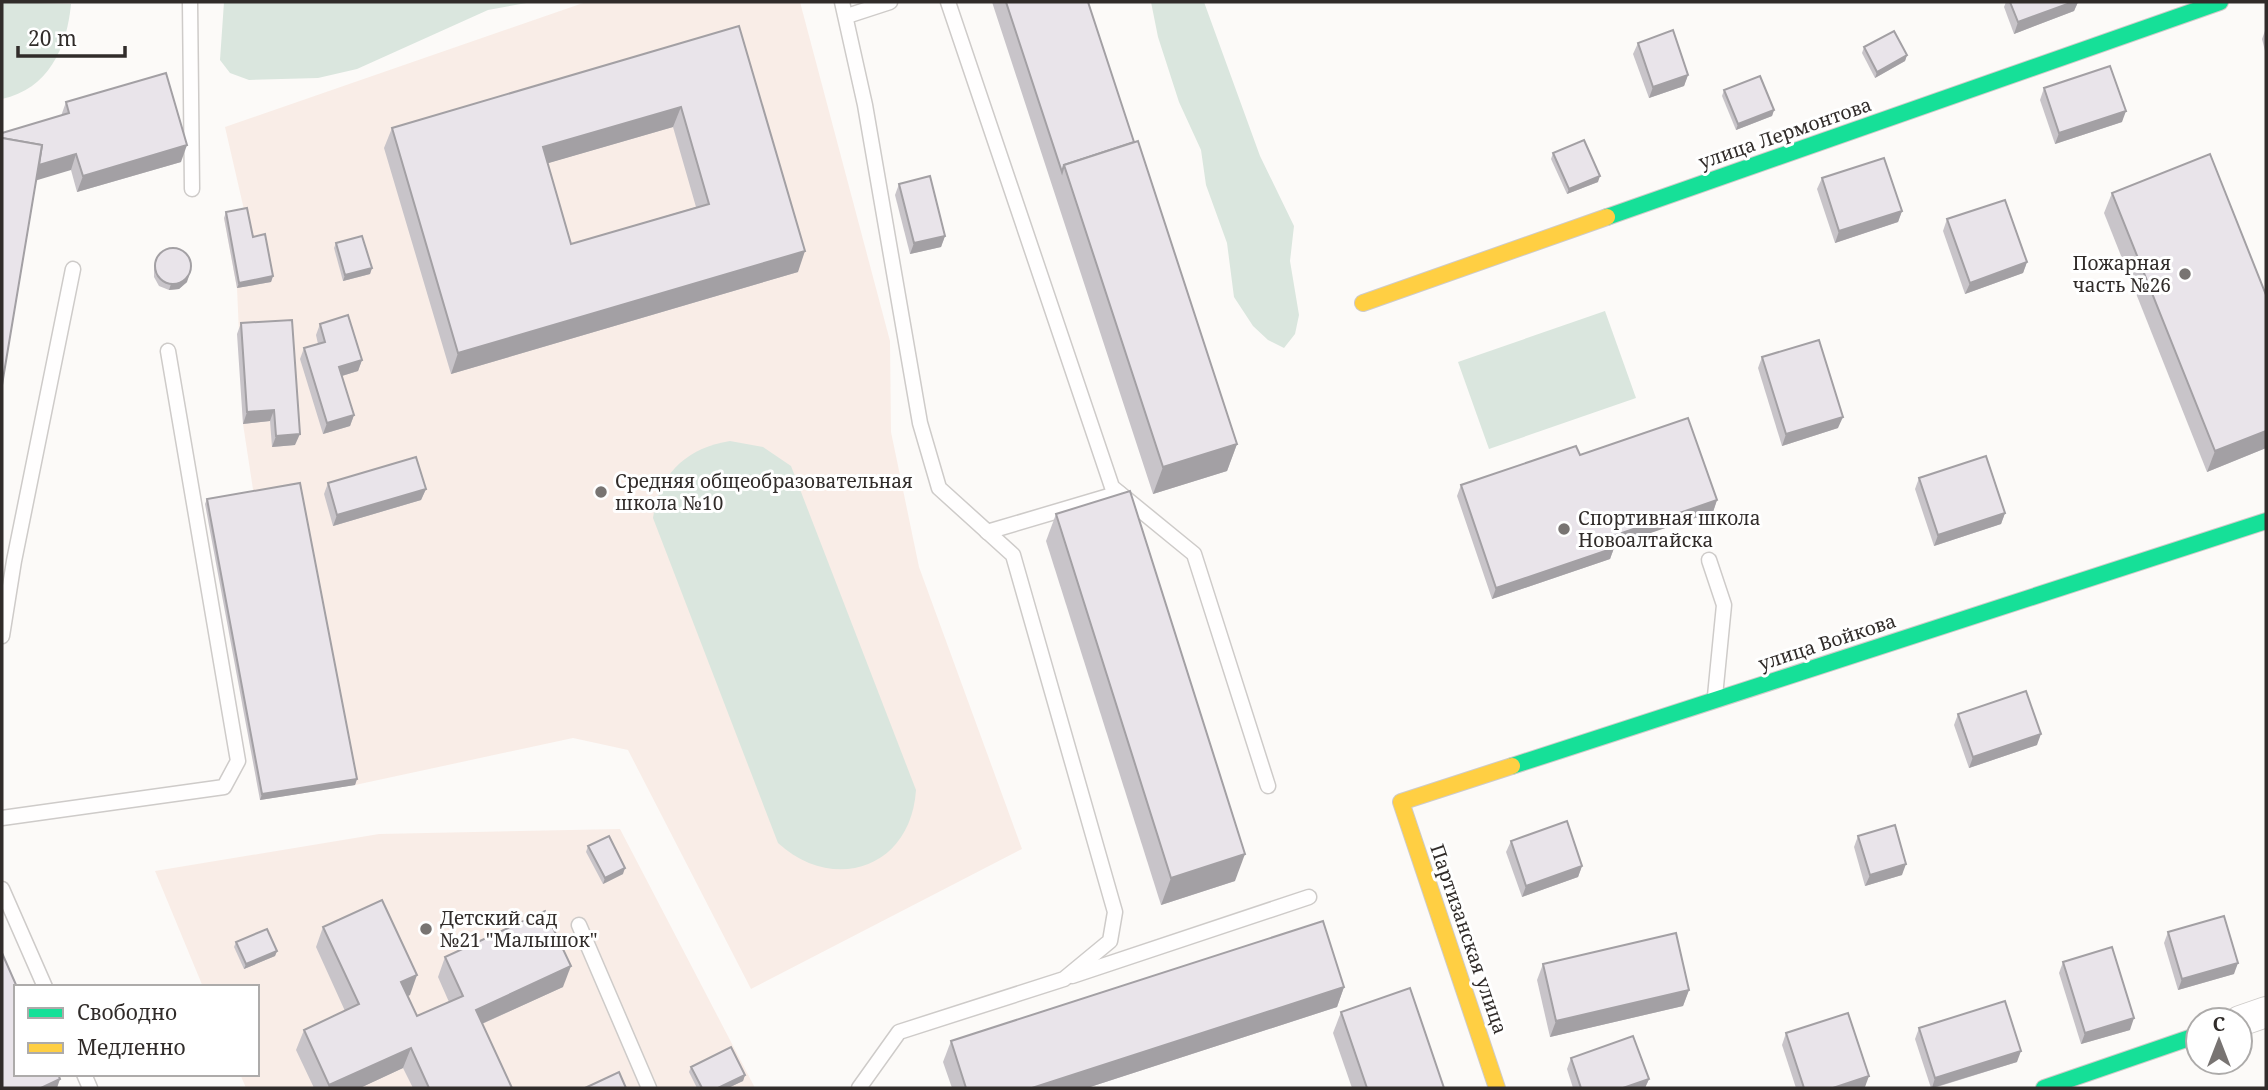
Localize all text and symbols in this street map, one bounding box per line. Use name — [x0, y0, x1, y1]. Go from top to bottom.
scale bar — [18, 14, 124, 58]
text: 20 m — [28, 24, 77, 52]
street label: улица Лермонтова — [1695, 91, 1875, 175]
place label: Пожарная часть №26 — [2073, 250, 2171, 298]
marker: Пожарная часть №26 — [2177, 266, 2193, 282]
place label: Средняя общеобразовательная школа №10 — [615, 468, 913, 516]
marker: Средняя общеобразовательная школа №10 — [593, 484, 609, 500]
place label: Спортивная школа Новоалтайска — [1578, 505, 1761, 553]
marker: Спортивная школа Новоалтайска — [1556, 521, 1572, 537]
street label: улица Войкова — [1755, 607, 1899, 677]
street label: Партизанская улица — [1424, 841, 1514, 1037]
place label: Детский сад №21 "Малышок" — [440, 905, 598, 953]
marker: Детский сад №21 "Малышок" — [418, 921, 434, 937]
legend — [14, 985, 259, 1076]
text: Свободно — [77, 998, 177, 1026]
north arrow — [2184, 1006, 2254, 1076]
text: С — [2213, 1011, 2225, 1037]
text: Медленно — [77, 1033, 186, 1061]

